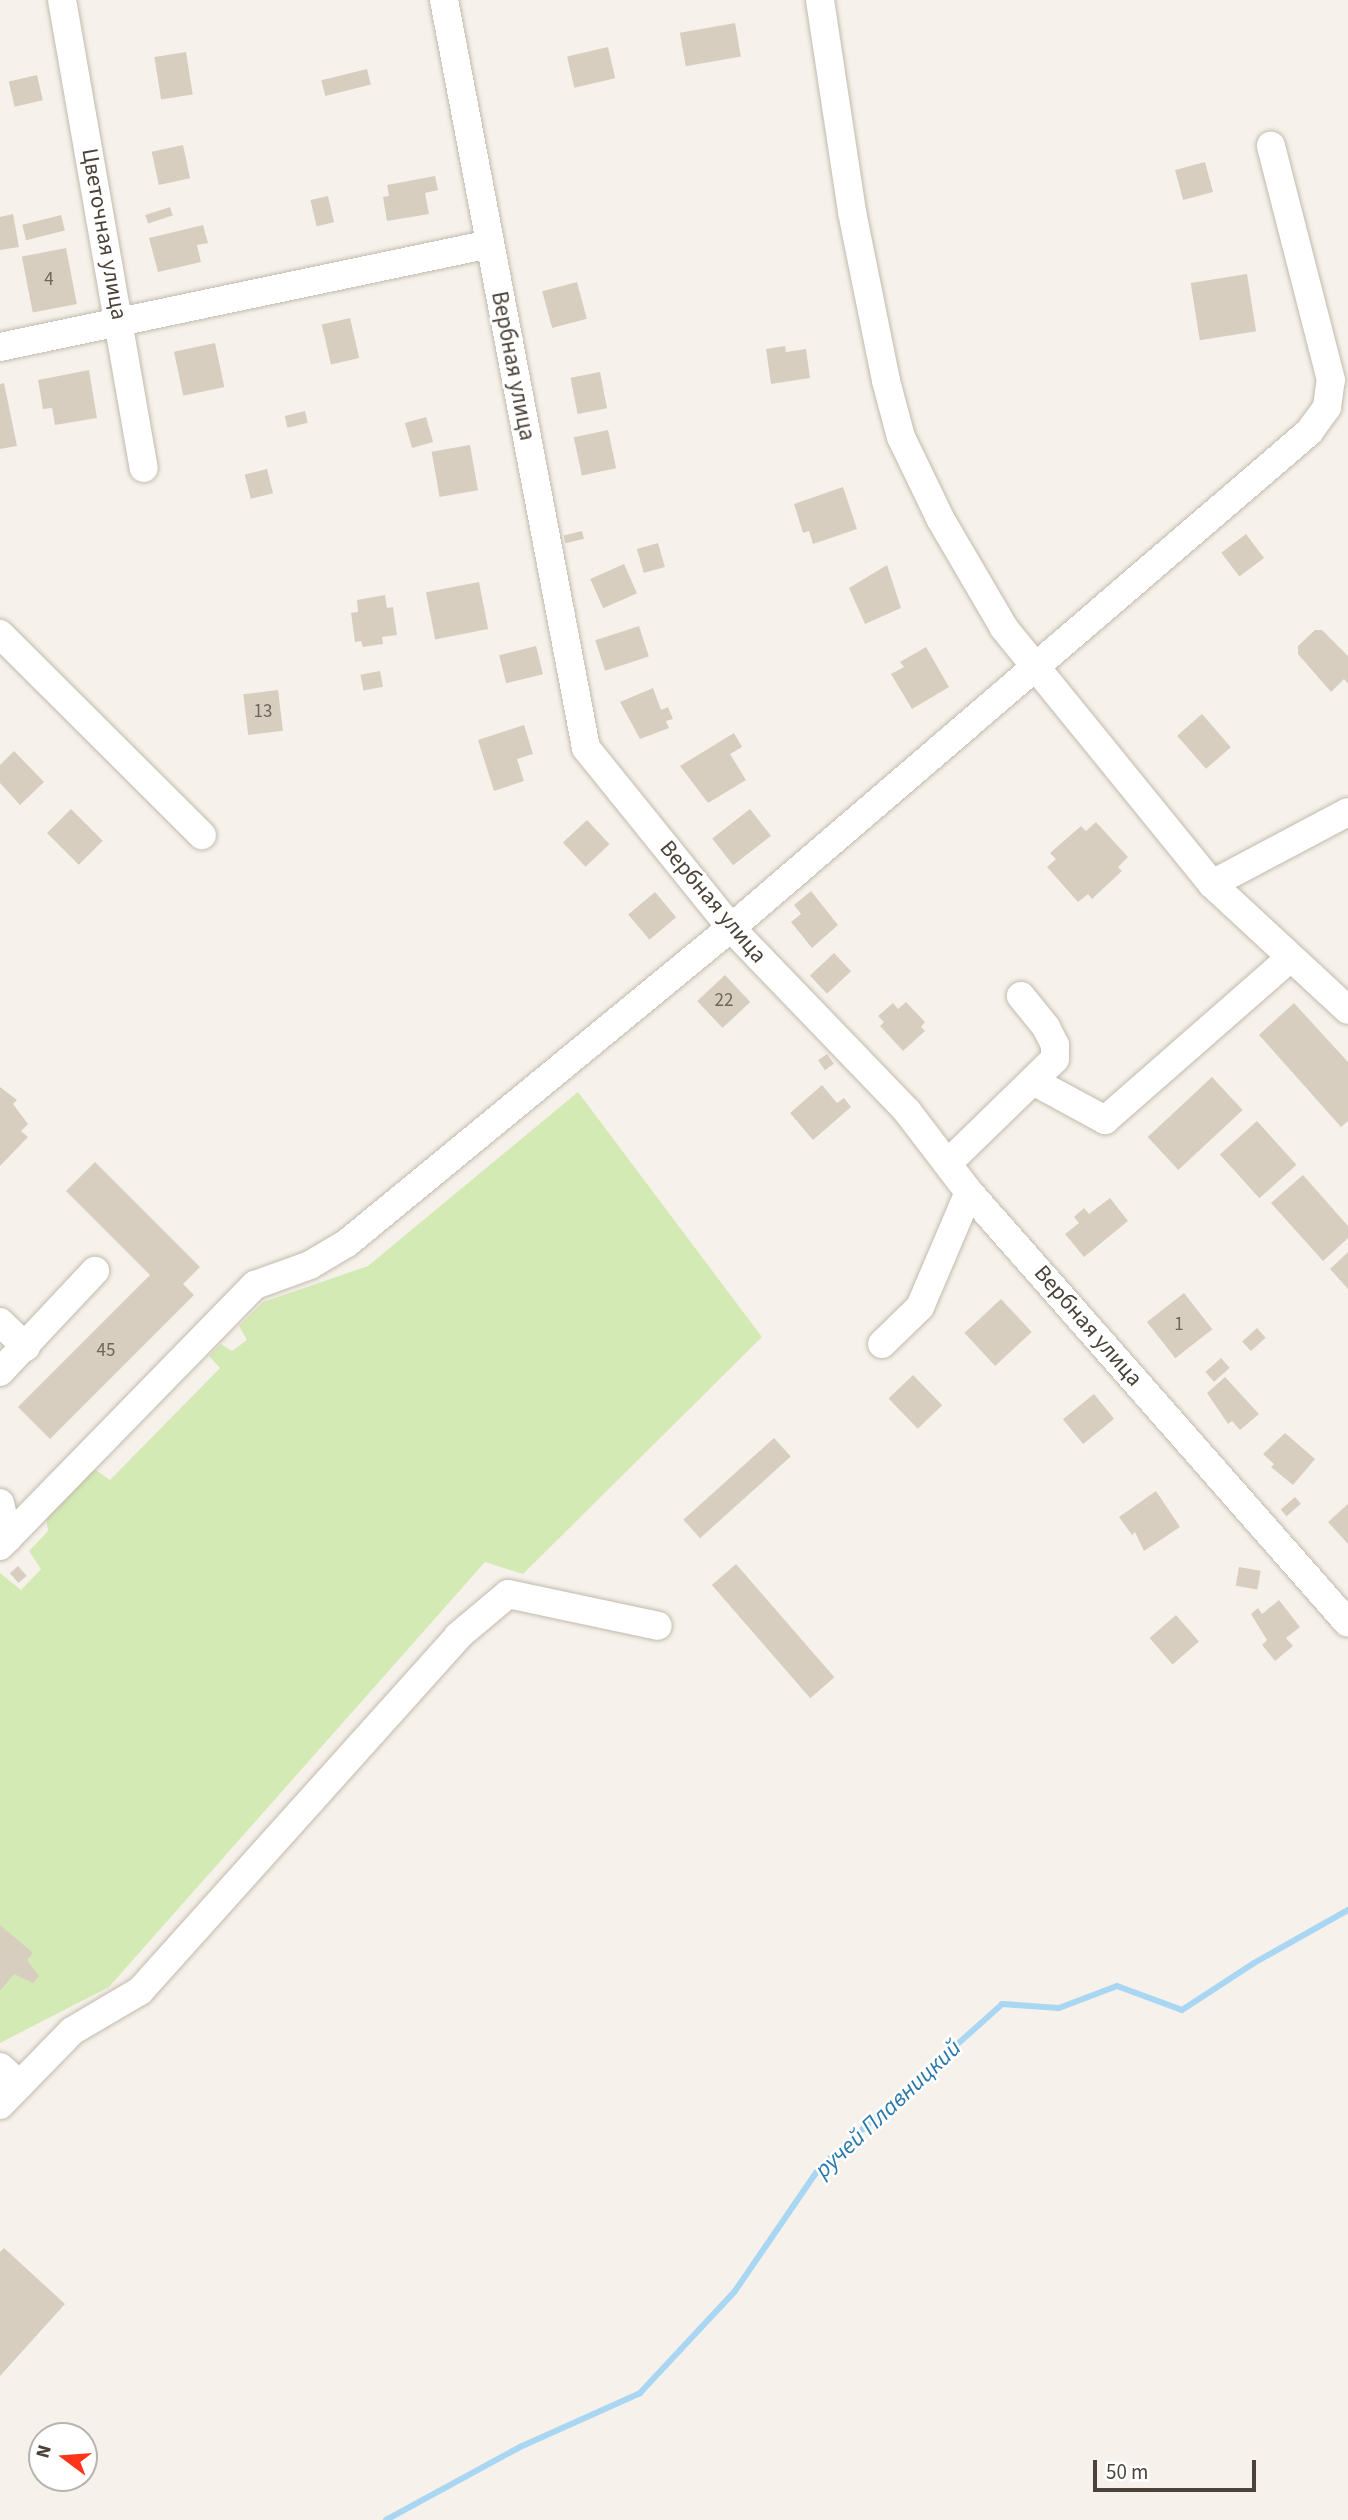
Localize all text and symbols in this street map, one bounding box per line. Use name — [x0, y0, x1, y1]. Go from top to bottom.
street label: Цветочная улица — [75, 146, 133, 322]
house number: 4 — [44, 269, 54, 291]
street label: Вербная улица — [485, 289, 541, 443]
house number: 13 — [254, 701, 272, 723]
street label: Вербная улица — [654, 835, 772, 969]
house number: 22 — [715, 990, 733, 1012]
street label: Вербная улица — [1028, 1260, 1148, 1392]
house number: 1 — [1174, 1314, 1184, 1336]
house number: 45 — [97, 1340, 115, 1362]
water label: ручей Плавницкий — [809, 2034, 967, 2184]
north arrow — [28, 2422, 98, 2492]
text: N — [30, 2442, 59, 2461]
scale bar — [1096, 2446, 1259, 2490]
text: 50 m — [1106, 2457, 1148, 2487]

